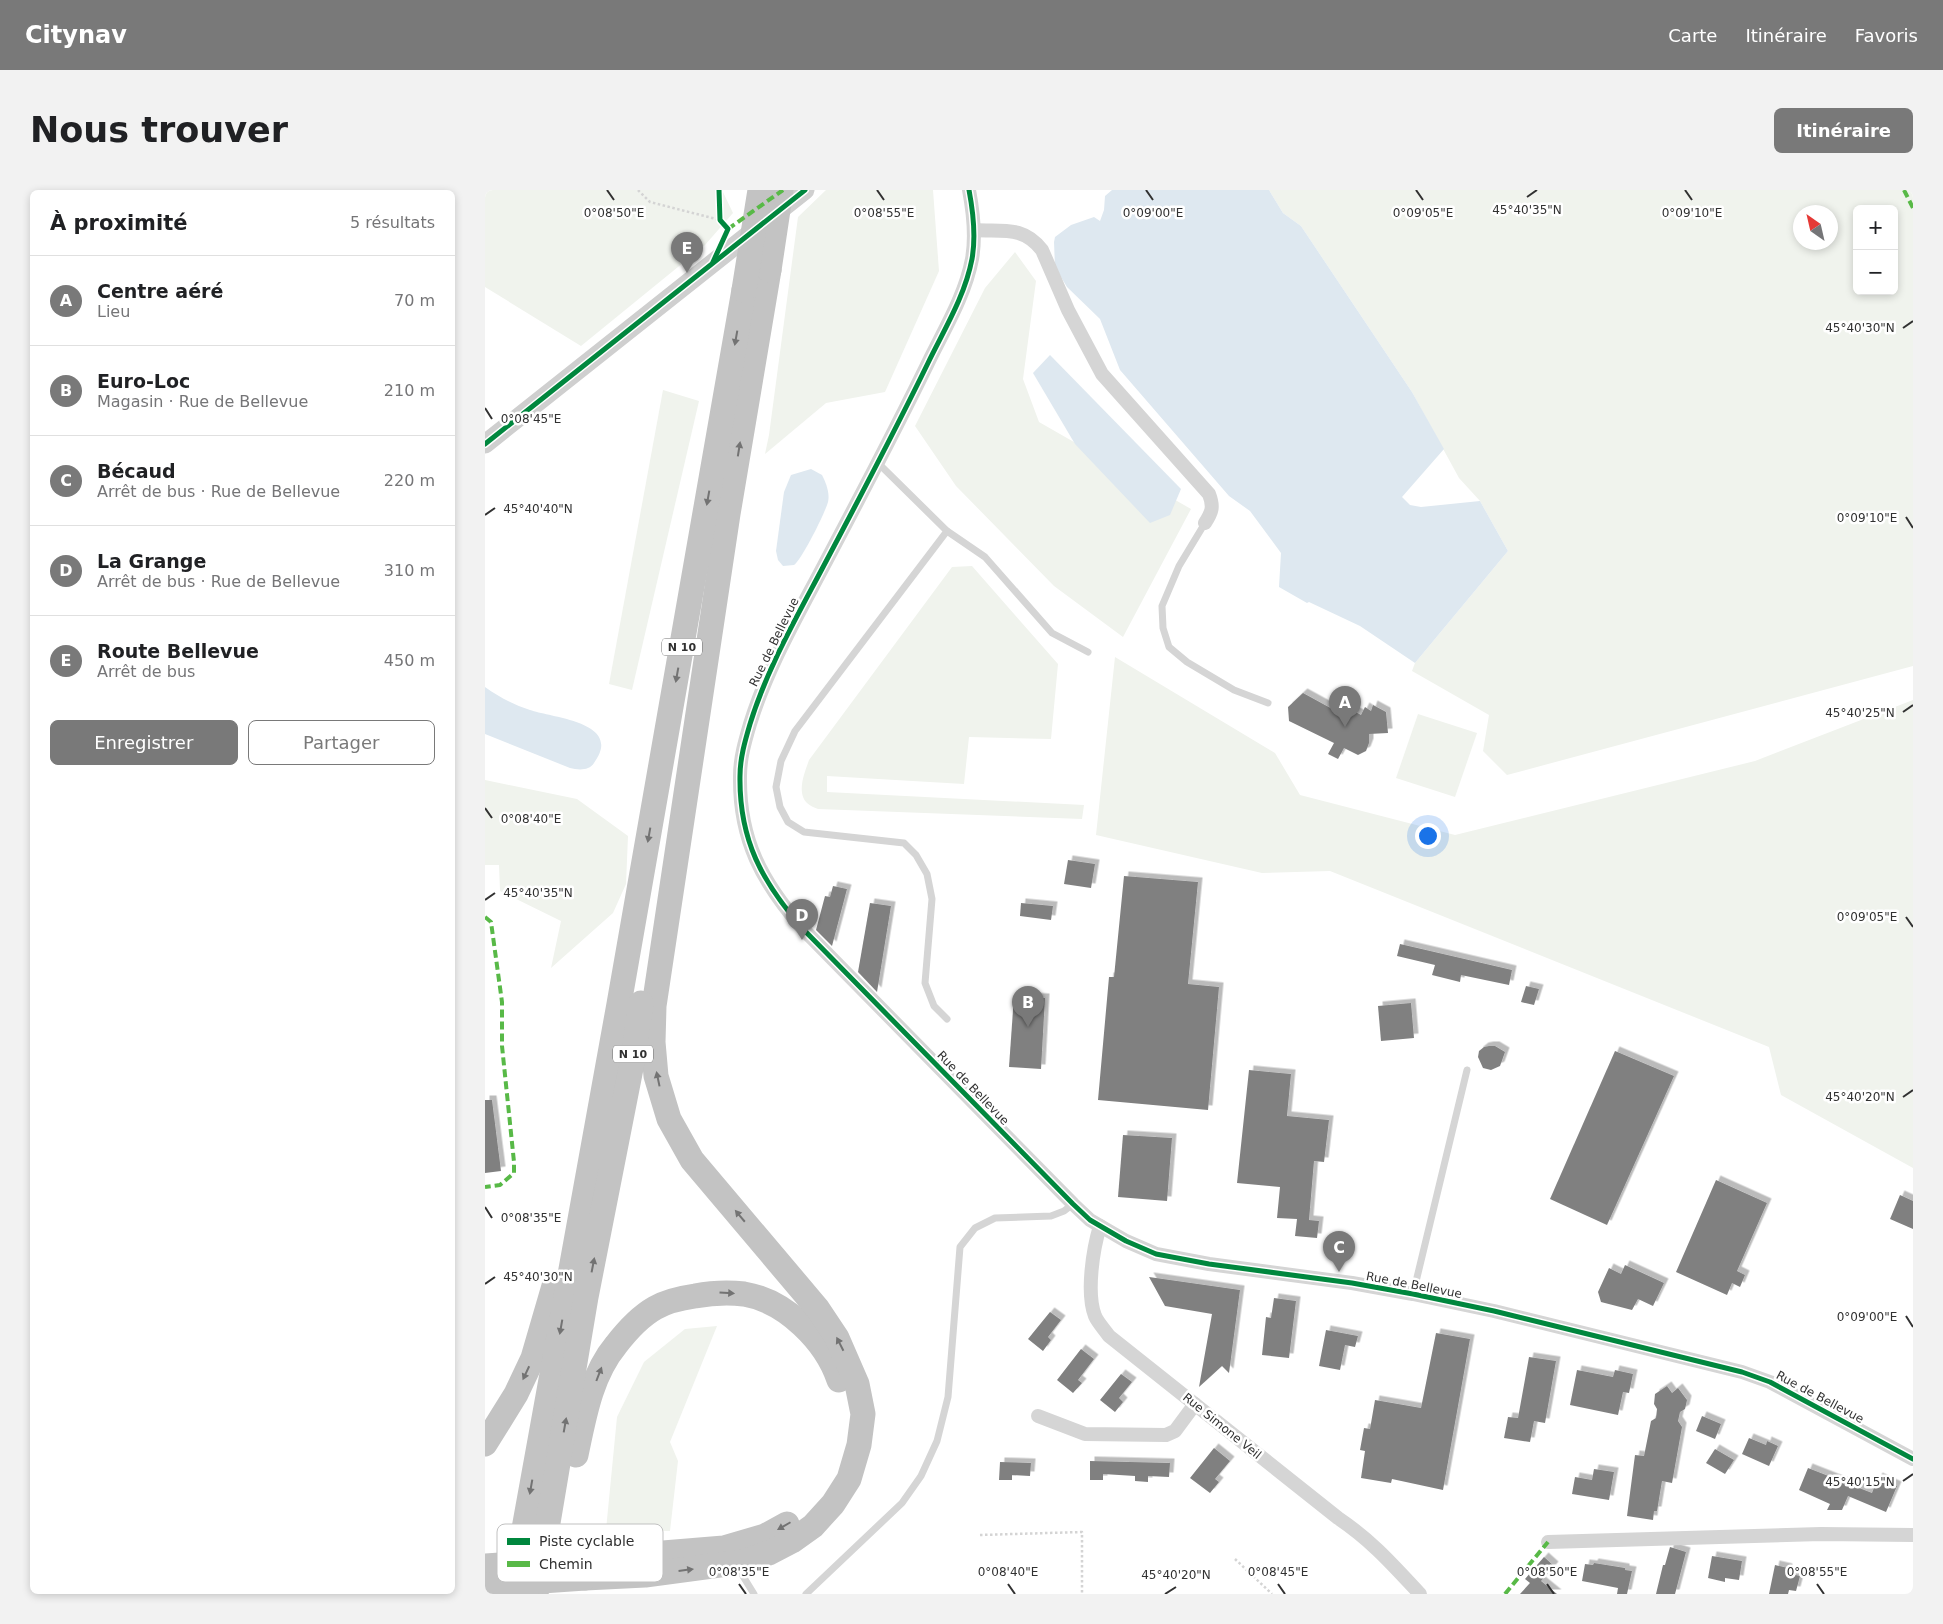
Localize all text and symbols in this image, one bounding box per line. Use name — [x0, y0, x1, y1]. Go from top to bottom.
text: Citynav — [25, 21, 127, 49]
text: Carte — [1668, 25, 1717, 46]
text: Itinéraire — [1745, 25, 1827, 46]
text: Favoris — [1855, 25, 1918, 46]
button: Itinéraire — [1774, 108, 1913, 153]
text: Nous trouver — [30, 110, 288, 150]
text: 45°40'35"N — [1492, 203, 1562, 217]
north arrow — [1793, 205, 1838, 250]
map controls — [1853, 205, 1898, 295]
button: + — [1853, 205, 1898, 250]
text: 0°08'50"E — [584, 206, 644, 220]
text: 0°08'55"E — [854, 206, 914, 220]
text: 0°09'00"E — [1123, 206, 1183, 220]
text: 0°09'05"E — [1393, 206, 1453, 220]
text: 0°09'10"E — [1662, 206, 1722, 220]
text: À proximité — [50, 211, 187, 235]
text: 5 résultats — [350, 213, 435, 232]
pin: E — [671, 232, 703, 273]
button: − — [1853, 250, 1898, 295]
text: Centre aéré — [97, 280, 223, 302]
text: A — [60, 291, 72, 310]
text: 70 m — [394, 291, 435, 310]
text: Lieu — [97, 302, 130, 321]
text: 45°40'30"N — [1825, 321, 1895, 335]
one-way arrow — [731, 330, 739, 346]
text: Euro-Loc — [97, 370, 190, 392]
text: B — [60, 381, 72, 400]
text: 210 m — [384, 381, 435, 400]
text: Magasin · Rue de Bellevue — [97, 392, 308, 411]
text: 0°08'45"E — [501, 412, 561, 426]
one-way arrow — [736, 440, 744, 456]
text: Bécaud — [97, 460, 176, 482]
text: C — [60, 471, 72, 490]
text: 220 m — [384, 471, 435, 490]
text: Arrêt de bus · Rue de Bellevue — [97, 482, 340, 501]
one-way arrow — [703, 490, 711, 506]
text: 45°40'40"N — [503, 502, 573, 516]
text: 0°09'10"E — [1837, 511, 1897, 525]
text: La Grange — [97, 550, 206, 572]
text: D — [59, 561, 73, 580]
text: 310 m — [384, 561, 435, 580]
text: Arrêt de bus · Rue de Bellevue — [97, 572, 340, 591]
street label: Rue de Bellevue — [746, 595, 802, 689]
road number: N 10 — [662, 638, 702, 656]
text: Route Bellevue — [97, 640, 259, 662]
text: E — [61, 651, 71, 670]
text: 450 m — [384, 651, 435, 670]
text: Arrêt de bus — [97, 662, 195, 681]
one-way arrow — [672, 667, 680, 683]
pin: A — [1329, 686, 1361, 727]
text: 45°40'25"N — [1825, 706, 1895, 720]
button: Enregistrer — [50, 720, 238, 765]
button: Partager — [248, 720, 435, 765]
text: 0°08'40"E — [501, 812, 561, 826]
your location — [1415, 823, 1441, 849]
one-way arrow — [644, 828, 652, 844]
text: 45°40'35"N — [503, 886, 573, 900]
pin: D — [786, 899, 818, 940]
text: 0°09'05"E — [1837, 910, 1897, 924]
pin: B — [1012, 986, 1044, 1027]
road number: N 10 — [613, 1046, 653, 1062]
street label: Rue de Bellevue — [934, 1048, 1012, 1128]
one-way arrow — [653, 1071, 661, 1087]
text: 45°40'20"N — [1825, 1090, 1895, 1104]
one-way arrow — [735, 1209, 746, 1222]
text: 0°08'35"E — [501, 1211, 561, 1225]
pin: C — [1323, 1231, 1355, 1272]
one-way arrow — [589, 1257, 597, 1273]
street label: Rue de Bellevue — [1365, 1269, 1463, 1301]
text: 45°40'30"N — [503, 1270, 573, 1284]
one-way arrow — [719, 1290, 735, 1298]
text: 0°09'00"E — [1837, 1310, 1897, 1324]
one-way arrow — [556, 1320, 564, 1336]
one-way arrow — [836, 1336, 844, 1351]
one-way arrow — [521, 1366, 529, 1380]
one-way arrow — [595, 1366, 603, 1381]
street label: Rue de Bellevue — [1774, 1368, 1866, 1426]
street label: Rue Simone Veil — [1180, 1390, 1264, 1462]
one-way arrow — [561, 1417, 569, 1433]
text: 45°40'15"N — [1825, 1475, 1895, 1489]
one-way arrow — [527, 1479, 535, 1495]
one-way arrow — [776, 1522, 791, 1530]
legend — [497, 1524, 663, 1582]
text: Piste cyclable — [539, 1533, 634, 1549]
text: Chemin — [539, 1556, 593, 1572]
text: 0°08'35"E — [709, 1565, 769, 1579]
text: 0°08'40"E — [978, 1565, 1038, 1579]
text: 0°08'45"E — [1248, 1565, 1308, 1579]
text: 0°08'50"E — [1517, 1565, 1577, 1579]
text: 0°08'55"E — [1787, 1565, 1847, 1579]
one-way arrow — [678, 1566, 694, 1574]
text: 45°40'20"N — [1141, 1568, 1211, 1582]

